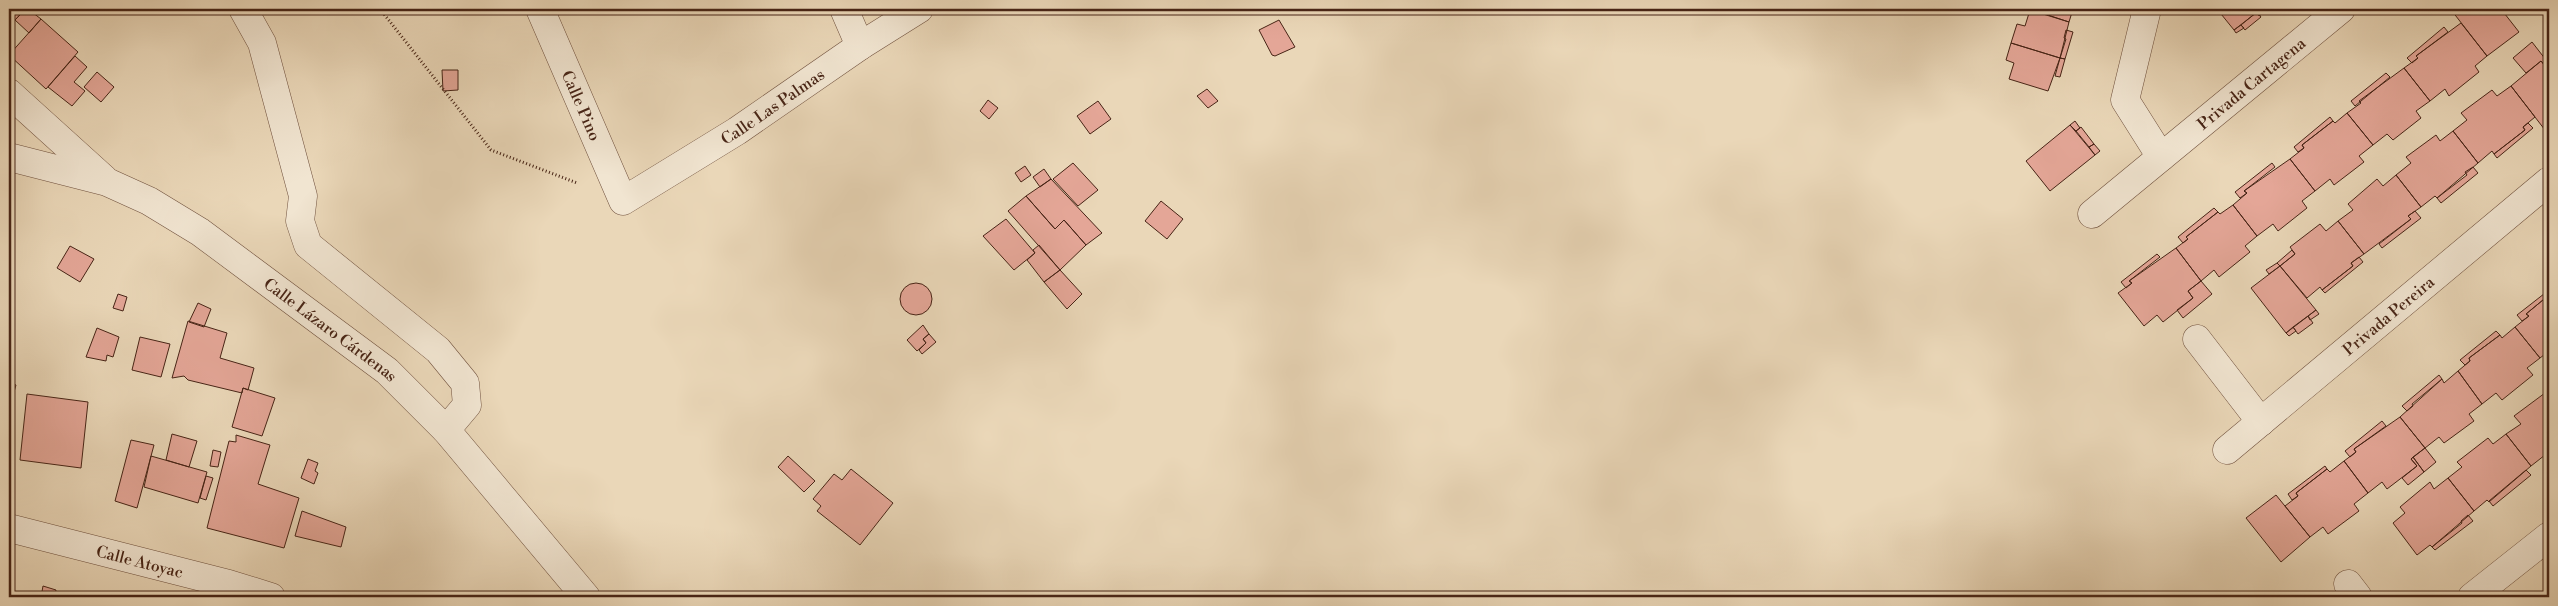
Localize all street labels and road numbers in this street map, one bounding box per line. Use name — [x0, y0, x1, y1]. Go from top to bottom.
street label: Privada Cartagena — [2193, 33, 2311, 134]
street label: Calle Las Palmas — [717, 65, 829, 150]
street label: Calle Pino — [557, 67, 605, 144]
street label: Privada Pereira — [2339, 272, 2439, 360]
street label: Calle Lázaro Cárdenas — [260, 274, 401, 386]
street label: Calle Atoyac — [94, 542, 185, 583]

